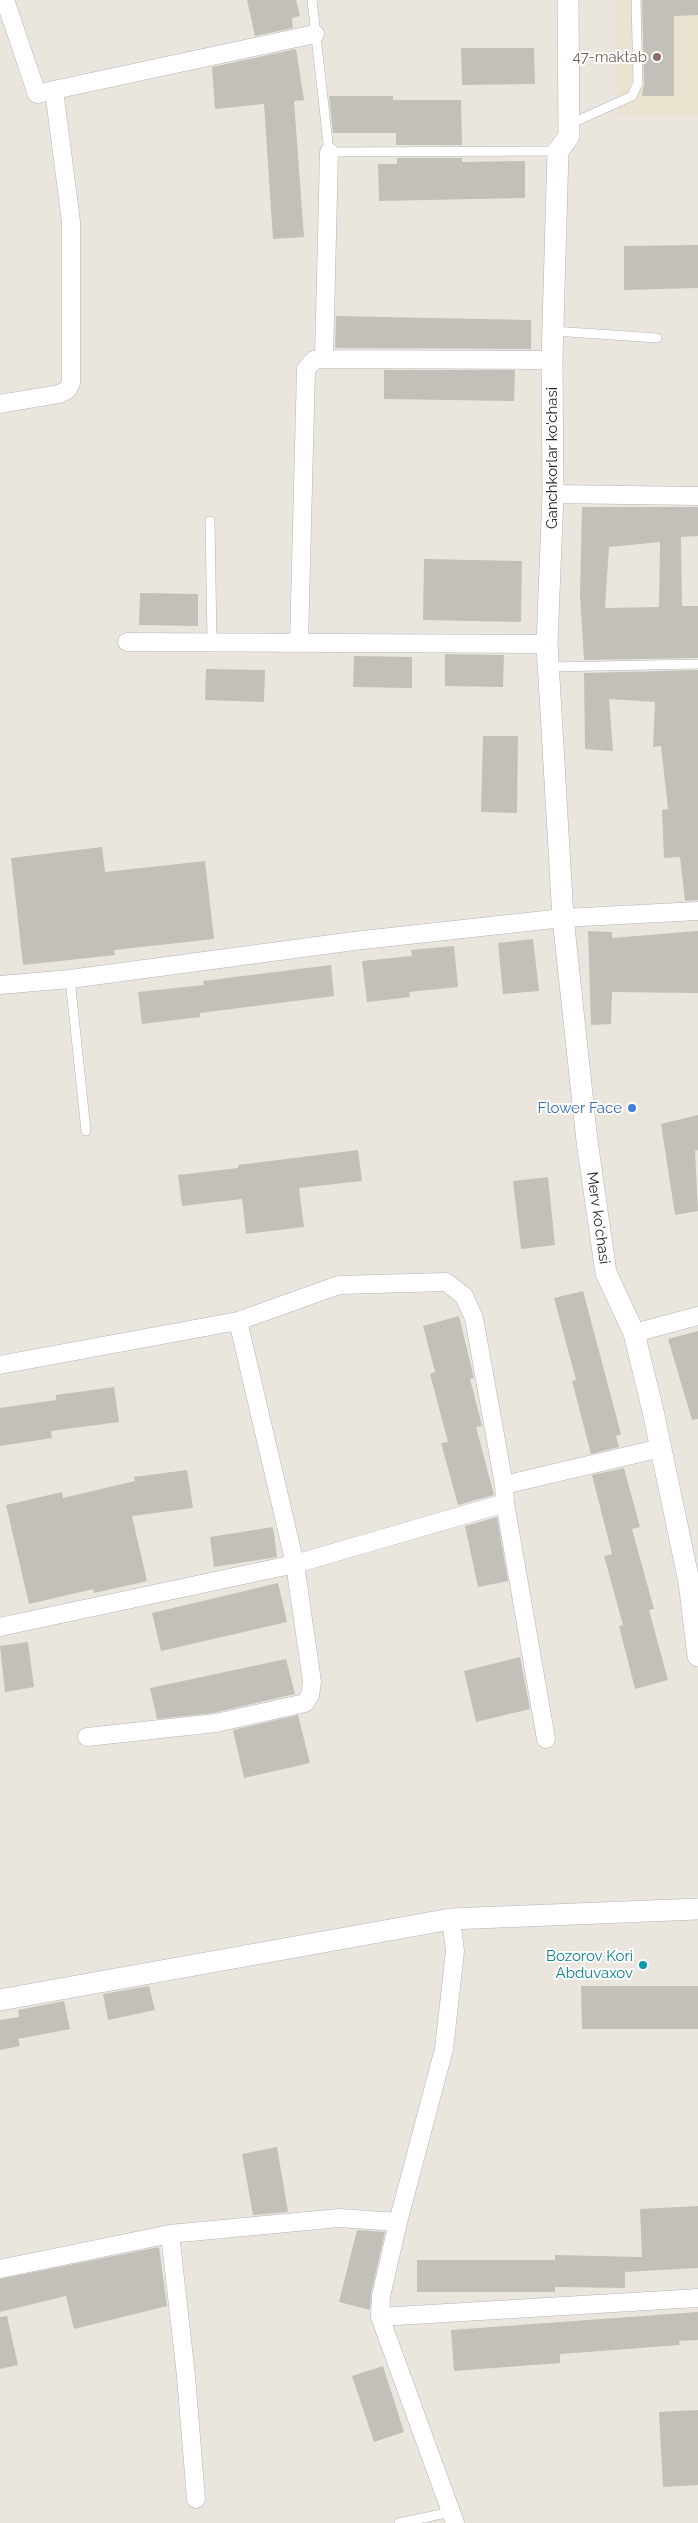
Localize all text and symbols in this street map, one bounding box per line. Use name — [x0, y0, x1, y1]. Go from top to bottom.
place label: 47-maktab — [573, 48, 647, 66]
marker: 47-maktab — [651, 51, 663, 63]
street label: Ganchkorlar ko'chasi — [543, 387, 561, 529]
place label: Flower Face — [538, 1099, 622, 1117]
marker: Flower Face — [626, 1102, 638, 1114]
street label: Merv ko'chasi — [583, 1171, 613, 1265]
place label: Bozorov Kori Abduvaxov — [546, 1947, 633, 1982]
marker: Bozorov Kori Abduvaxov — [637, 1959, 649, 1971]

